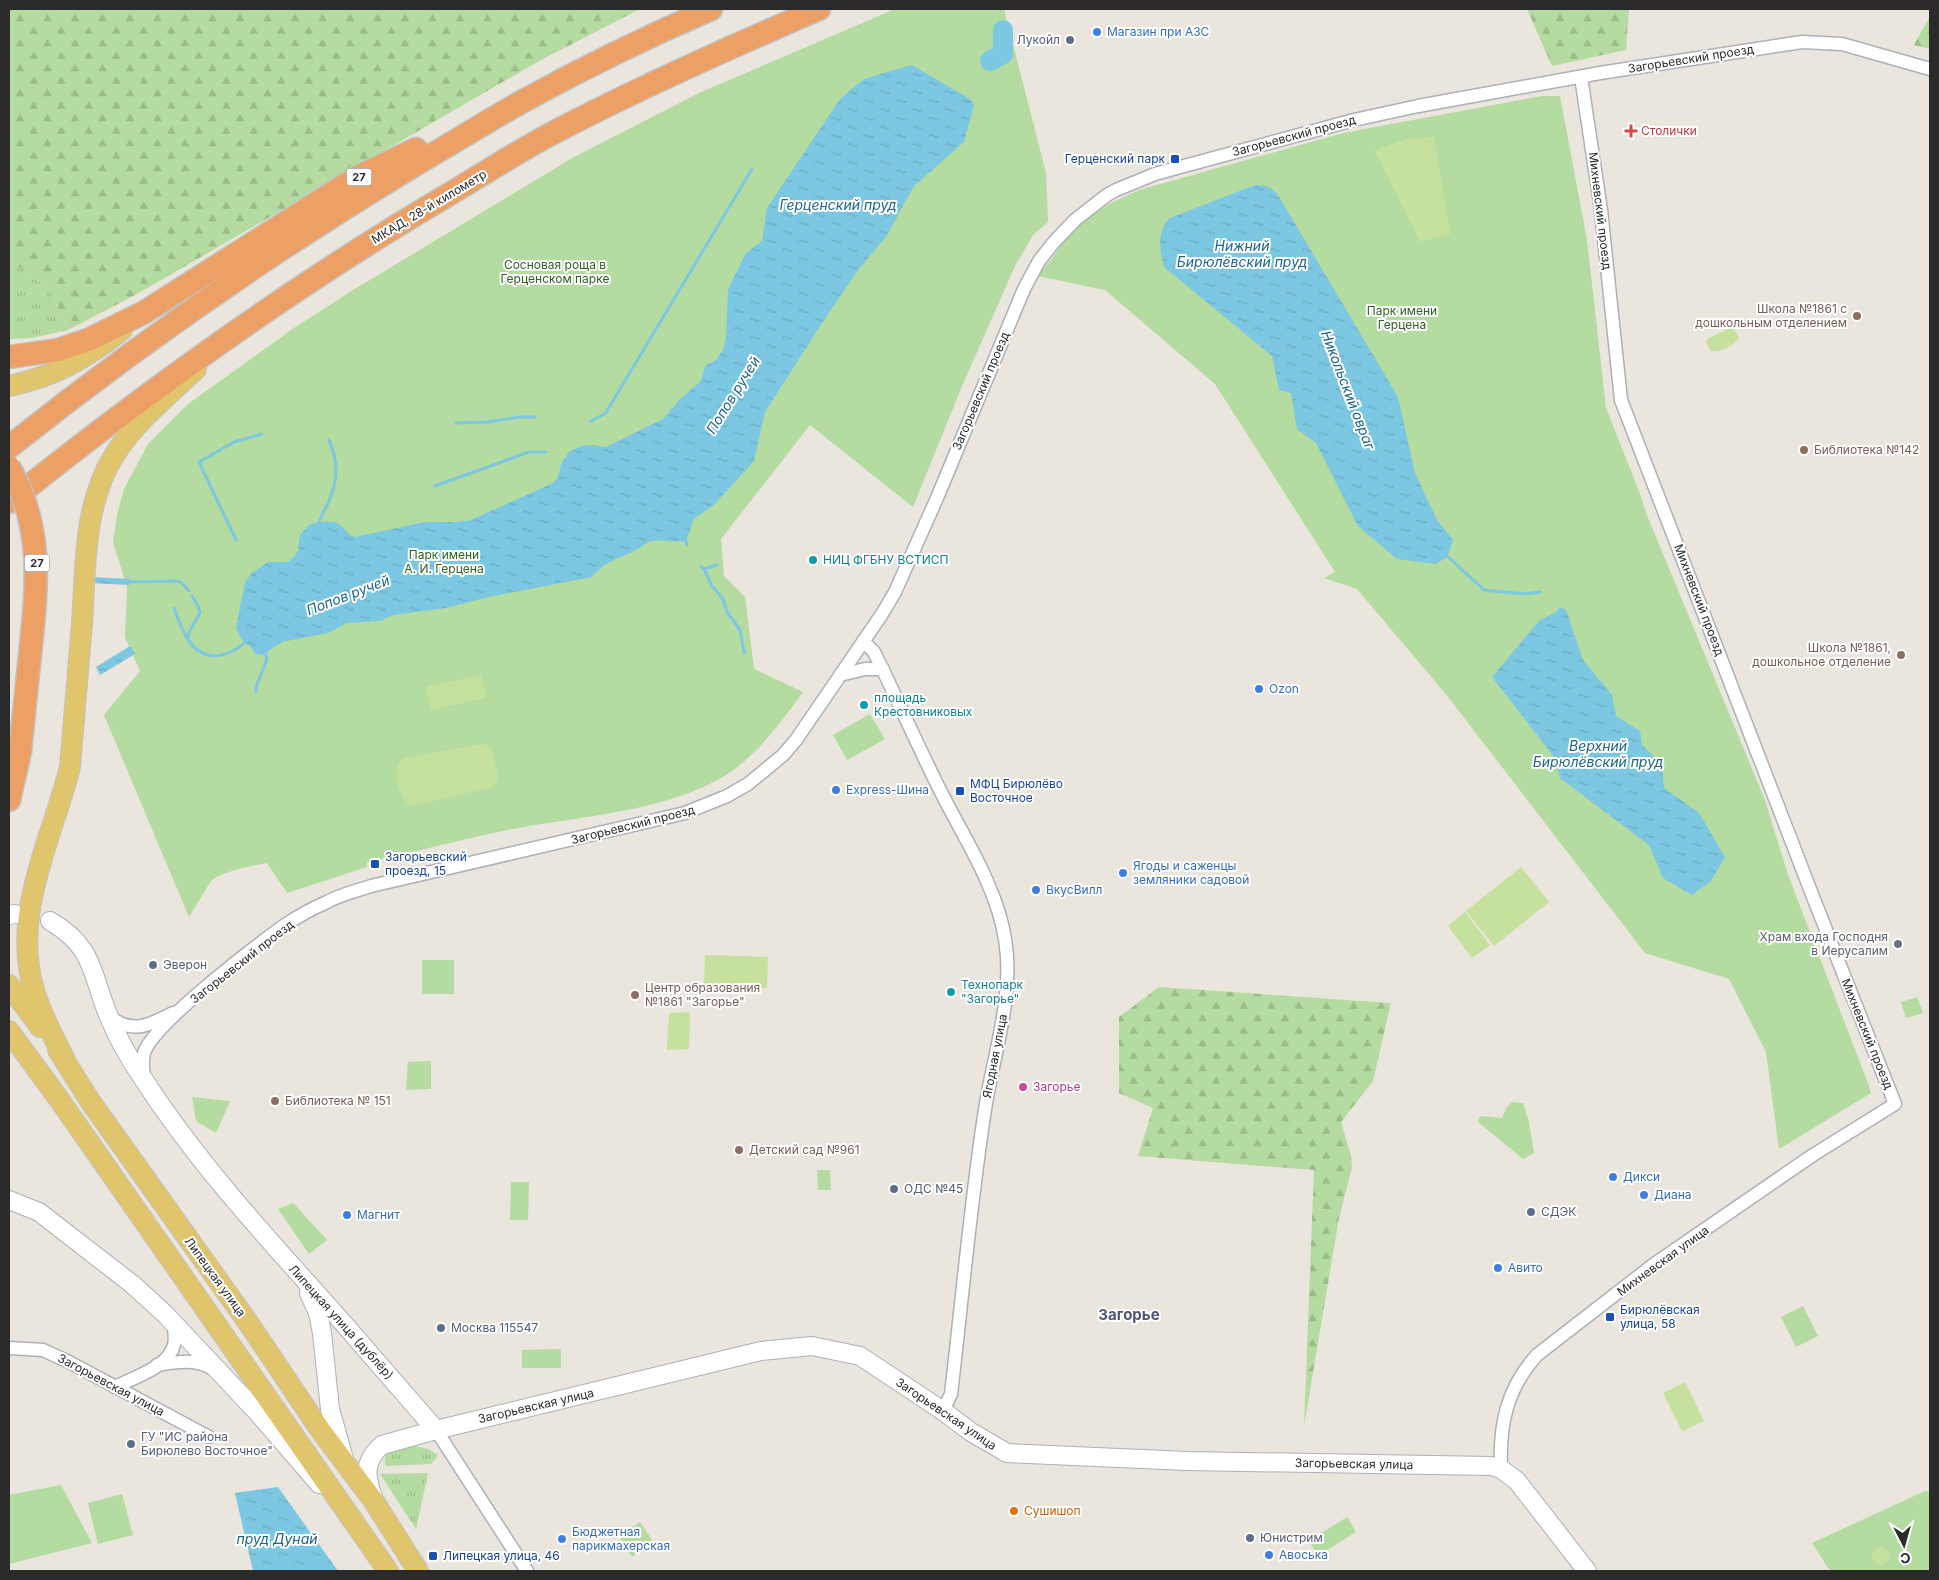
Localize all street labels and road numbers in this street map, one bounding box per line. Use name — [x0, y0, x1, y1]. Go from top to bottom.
street label: Загорьевский проезд — [1627, 41, 1755, 76]
street label: Загорьевский проезд — [1230, 112, 1358, 159]
street label: Михневский проезд — [1586, 151, 1615, 271]
street label: МКАД, 28-й километр — [368, 166, 489, 247]
road number: 27 — [346, 168, 372, 186]
street label: Загорьевский проезд — [949, 329, 1012, 452]
street label: Михневский проезд — [1671, 542, 1728, 658]
road number: 27 — [24, 554, 50, 572]
street label: Загорьевский проезд — [569, 802, 697, 847]
street label: Загорьевский проезд — [187, 916, 297, 1007]
street label: Михневский проезд — [1838, 976, 1897, 1092]
street label: Ягодная улица — [979, 1013, 1010, 1099]
street label: Михневская улица — [1614, 1222, 1711, 1299]
street label: Липецкая улица — [182, 1234, 249, 1319]
street label: Липецкая улица (дублёр) — [286, 1261, 397, 1382]
street label: Загорьевская улица — [55, 1350, 167, 1419]
street label: Загорьевская улица — [893, 1374, 1000, 1453]
street label: Загорьевская улица — [476, 1385, 595, 1426]
street label: Загорьевская улица — [1295, 1455, 1413, 1472]

